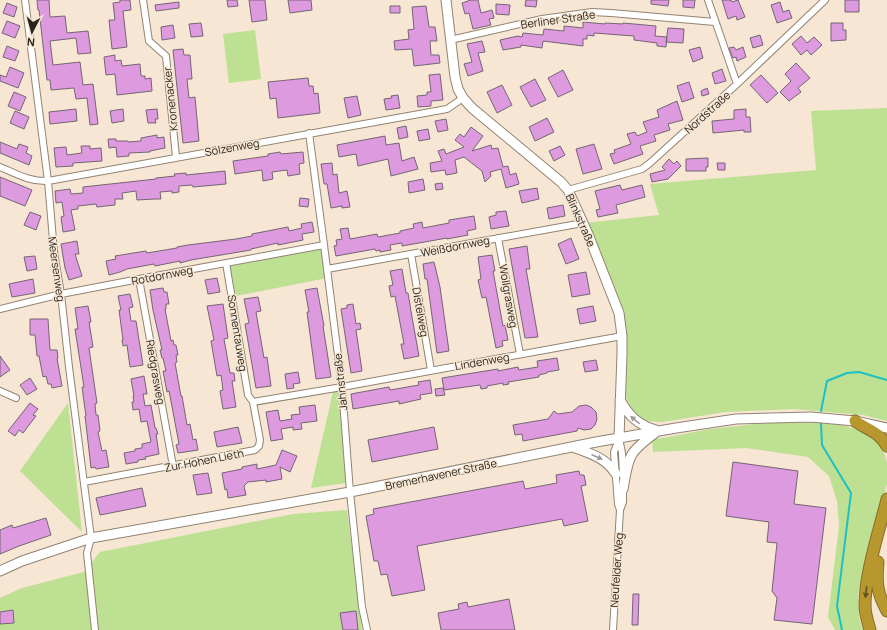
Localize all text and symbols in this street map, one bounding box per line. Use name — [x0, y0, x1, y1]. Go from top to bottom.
street label: Berliner Straße — [520, 6, 597, 32]
north arrow — [12, 12, 52, 52]
text: N — [26, 35, 36, 50]
street label: Kronenacker — [159, 66, 181, 132]
street label: Nordstraße — [681, 87, 734, 137]
street label: Sölzenweg — [204, 135, 260, 159]
street label: Blinkstraße — [563, 191, 600, 250]
street label: Weißdornweg — [419, 232, 491, 260]
street label: Meersenweg — [45, 235, 69, 303]
street label: Rotdornweg — [130, 262, 194, 288]
street label: Wollgrasweg — [496, 263, 522, 329]
street label: Distelweg — [409, 286, 433, 338]
street label: Sonnentauweg — [225, 294, 251, 372]
street label: Riedgrasweg — [143, 338, 169, 406]
street label: Lindenweg — [454, 349, 510, 373]
street label: Jahnstraße — [329, 352, 350, 411]
one-way arrow — [630, 415, 640, 424]
street label: Zur Hohen Lieth — [163, 445, 245, 475]
one-way arrow — [591, 454, 603, 460]
street label: Bremerhavener Straße — [384, 455, 499, 493]
street label: Neufelder Weg — [606, 532, 626, 608]
one-way arrow — [863, 586, 869, 598]

